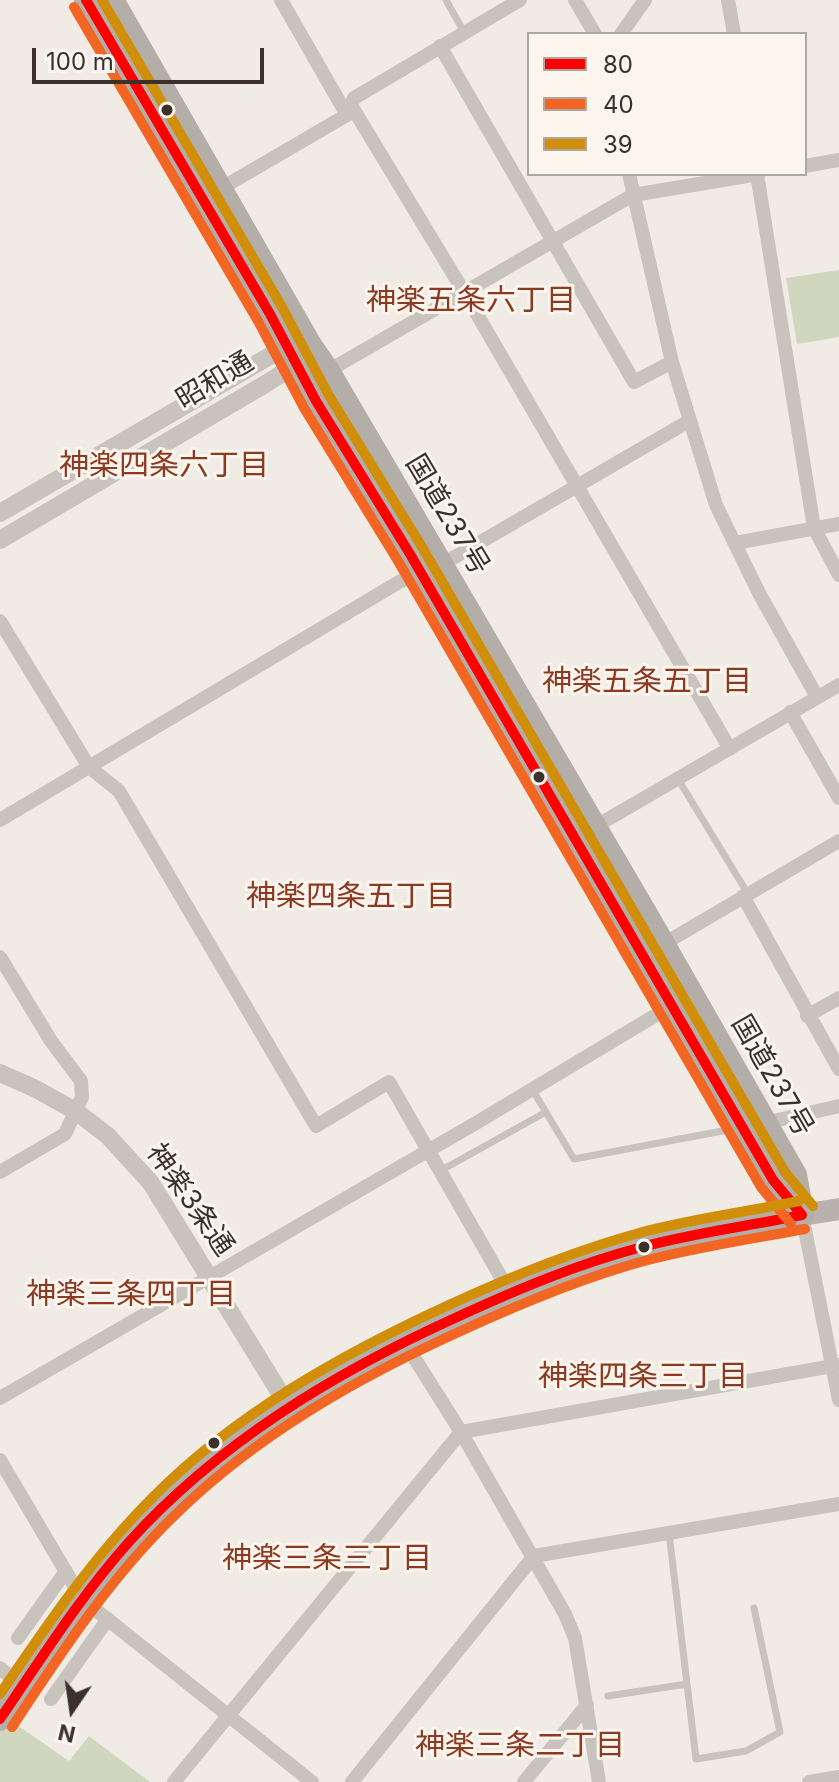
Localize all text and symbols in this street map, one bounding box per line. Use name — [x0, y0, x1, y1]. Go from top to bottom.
scale bar — [36, 32, 268, 82]
legend — [527, 32, 807, 176]
text: 100 m — [46, 47, 114, 76]
text: 80 — [603, 50, 633, 79]
text: 40 — [603, 90, 634, 119]
unlabelled marker — [159, 102, 175, 118]
text: 39 — [603, 130, 633, 159]
district label: 神楽五条六丁目 — [366, 283, 576, 319]
street label: 昭和通 — [170, 345, 260, 417]
district label: 神楽四条六丁目 — [59, 448, 269, 484]
street label: 国道237号 — [398, 449, 496, 581]
district label: 神楽五条五丁目 — [542, 664, 752, 700]
unlabelled marker — [531, 769, 547, 785]
district label: 神楽四条五丁目 — [246, 879, 456, 915]
street label: 国道237号 — [724, 1009, 820, 1143]
street label: 神楽3条通 — [139, 1137, 241, 1263]
unlabelled marker — [636, 1239, 652, 1255]
district label: 神楽三条四丁目 — [26, 1277, 236, 1313]
district label: 神楽四条三丁目 — [538, 1359, 748, 1395]
unlabelled marker — [206, 1435, 222, 1451]
district label: 神楽三条三丁目 — [222, 1541, 432, 1577]
north arrow — [32, 1670, 112, 1750]
text: N — [56, 1719, 78, 1748]
district label: 神楽三条二丁目 — [415, 1728, 625, 1764]

